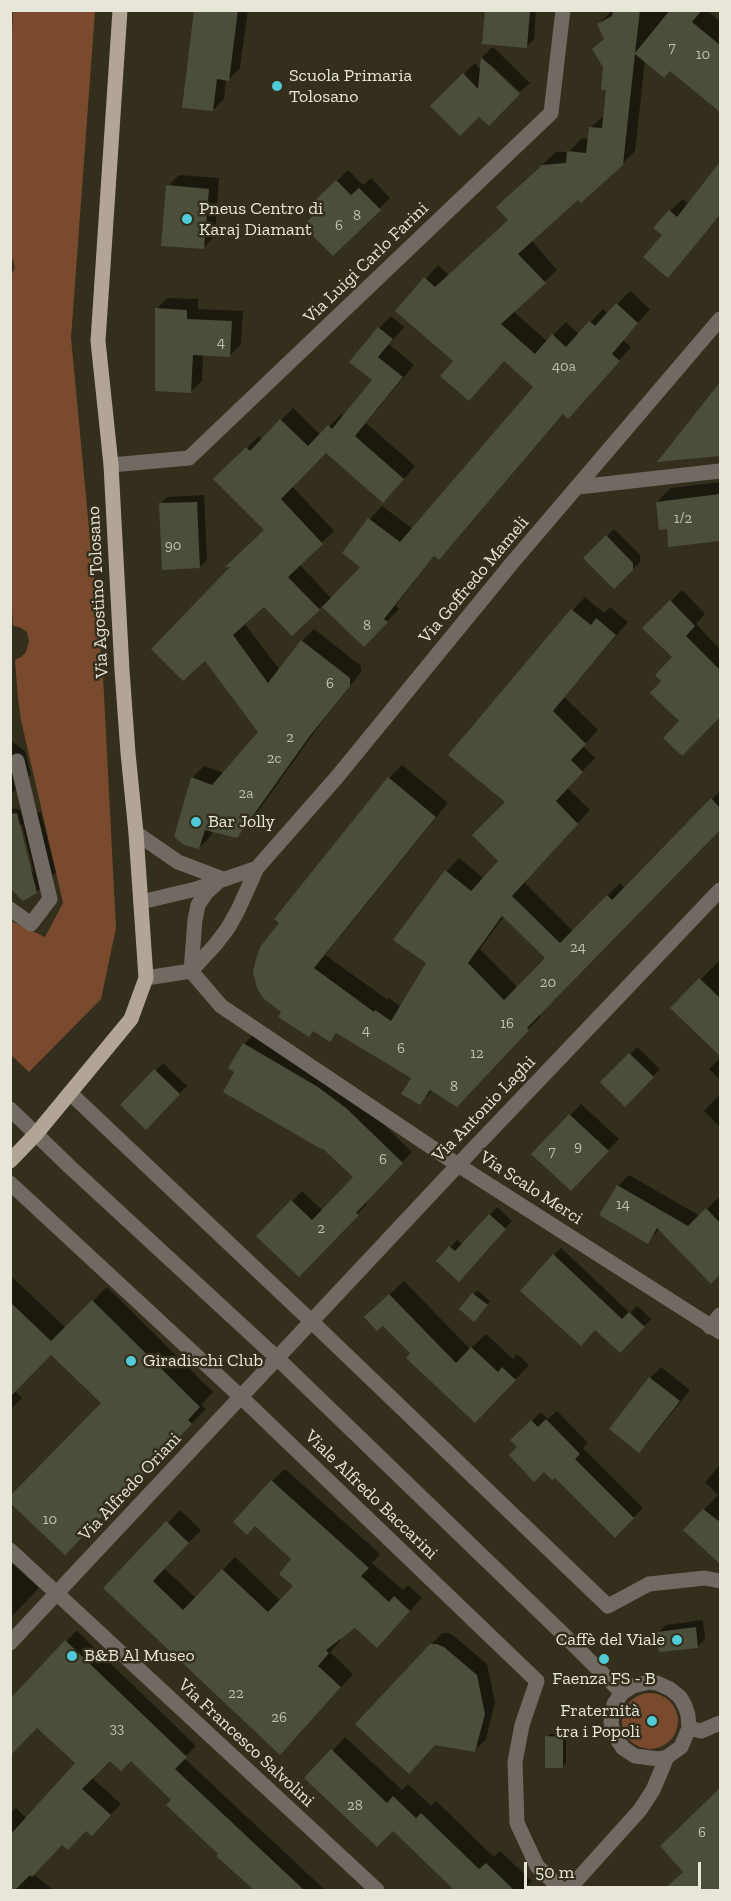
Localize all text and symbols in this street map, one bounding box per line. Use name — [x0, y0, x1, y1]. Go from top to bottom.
house number: 7 — [668, 39, 676, 57]
house number: 10 — [696, 46, 710, 64]
place label: Scuola Primaria Tolosano — [289, 65, 412, 107]
marker: Scuola Primaria Tolosano — [270, 79, 284, 93]
place label: Pneus Centro di Karaj Diamant — [199, 198, 323, 240]
street label: Via Luigi Carlo Farini — [299, 198, 433, 328]
house number: 8 — [353, 207, 361, 225]
marker: Pneus Centro di Karaj Diamant — [180, 212, 194, 226]
house number: 6 — [335, 217, 343, 235]
house number: 4 — [217, 334, 225, 352]
house number: 40a — [552, 358, 576, 376]
street label: Via Agostino Tolosano — [83, 505, 113, 679]
house number: 1/2 — [674, 510, 692, 528]
street label: Via Goffredo Mameli — [415, 512, 533, 648]
house number: 90 — [165, 537, 181, 555]
house number: 8 — [363, 617, 371, 635]
house number: 6 — [326, 675, 334, 693]
house number: 2 — [286, 729, 294, 747]
house number: 2c — [267, 750, 281, 768]
house number: 2a — [239, 785, 253, 803]
place label: Bar Jolly — [208, 811, 275, 833]
marker: Bar Jolly — [189, 815, 203, 829]
house number: 24 — [570, 939, 586, 957]
house number: 20 — [540, 974, 556, 992]
house number: 16 — [500, 1015, 514, 1033]
house number: 4 — [362, 1022, 370, 1040]
house number: 6 — [397, 1040, 405, 1058]
house number: 12 — [470, 1045, 484, 1063]
street label: Via Antonio Laghi — [428, 1051, 540, 1167]
house number: 8 — [450, 1078, 458, 1096]
house number: 9 — [574, 1138, 582, 1156]
house number: 7 — [548, 1143, 556, 1161]
street label: Via Scalo Merci — [475, 1147, 587, 1229]
house number: 6 — [379, 1151, 387, 1169]
house number: 14 — [616, 1196, 630, 1214]
house number: 2 — [317, 1220, 325, 1238]
place label: Giradischi Club — [143, 1350, 263, 1372]
marker: Giradischi Club — [124, 1354, 138, 1368]
street label: Viale Alfredo Baccarini — [300, 1426, 442, 1564]
street label: Via Alfredo Oriani — [74, 1428, 186, 1546]
house number: 10 — [43, 1511, 57, 1529]
place label: Caffè del Viale — [556, 1629, 665, 1651]
marker: Caffè del Viale — [670, 1633, 684, 1647]
place label: B&B Al Museo — [84, 1645, 195, 1667]
marker: B&B Al Museo — [65, 1649, 79, 1663]
marker: Faenza FS - B — [597, 1652, 611, 1666]
place label: Faenza FS - B — [552, 1668, 656, 1690]
street label: Via Francesco Salvolini — [173, 1674, 319, 1812]
house number: 22 — [228, 1685, 244, 1703]
place label: Fraternità tra i Popoli — [556, 1700, 640, 1742]
house number: 26 — [271, 1709, 287, 1727]
marker: Fraternità tra i Popoli — [645, 1714, 659, 1728]
house number: 33 — [110, 1720, 124, 1738]
house number: 28 — [347, 1797, 363, 1815]
house number: 6 — [698, 1824, 706, 1842]
scale bar — [527, 1850, 704, 1888]
text: 50 m — [535, 1861, 574, 1883]

